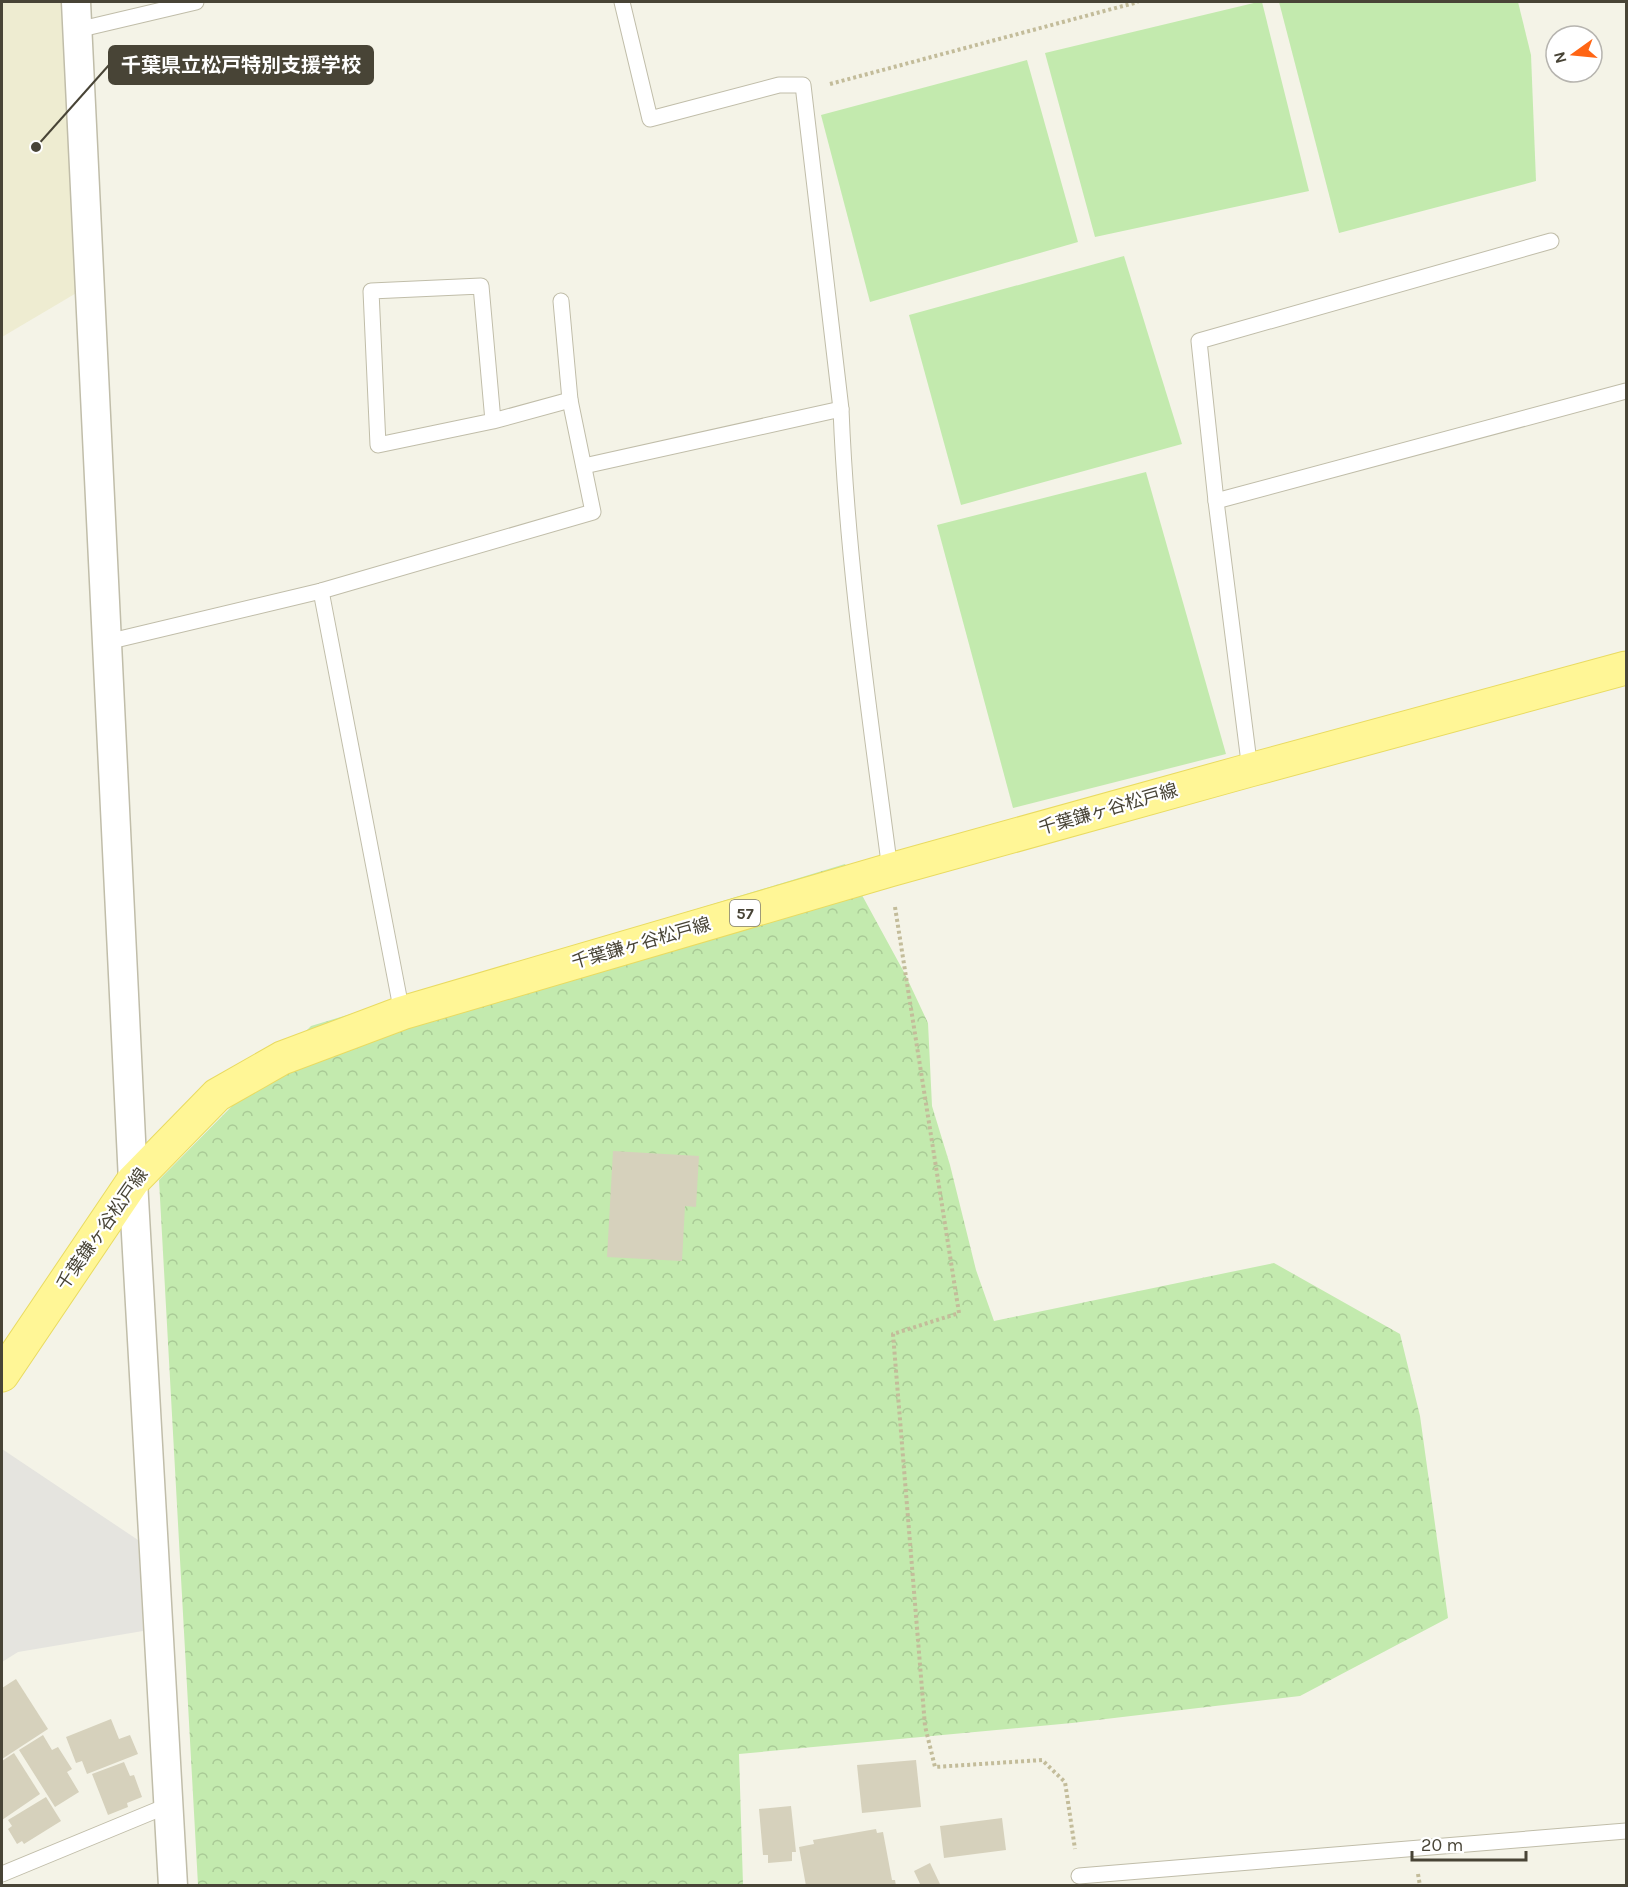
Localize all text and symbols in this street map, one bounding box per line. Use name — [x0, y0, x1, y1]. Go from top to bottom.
north arrow — [1544, 24, 1604, 84]
callout: 千葉県立松戸特別支援学校 — [109, 46, 373, 84]
text: N — [1549, 50, 1571, 66]
text: 千葉県立松戸特別支援学校 — [121, 54, 361, 77]
street label: 千葉鎌ヶ谷松戸線 — [1036, 779, 1180, 839]
road number: 57 — [730, 900, 760, 926]
street label: 千葉鎌ヶ谷松戸線 — [569, 913, 713, 973]
street label: 千葉鎌ヶ谷松戸線 — [52, 1164, 152, 1294]
scale bar — [1412, 1824, 1526, 1862]
text: 20 m — [1421, 1834, 1463, 1856]

